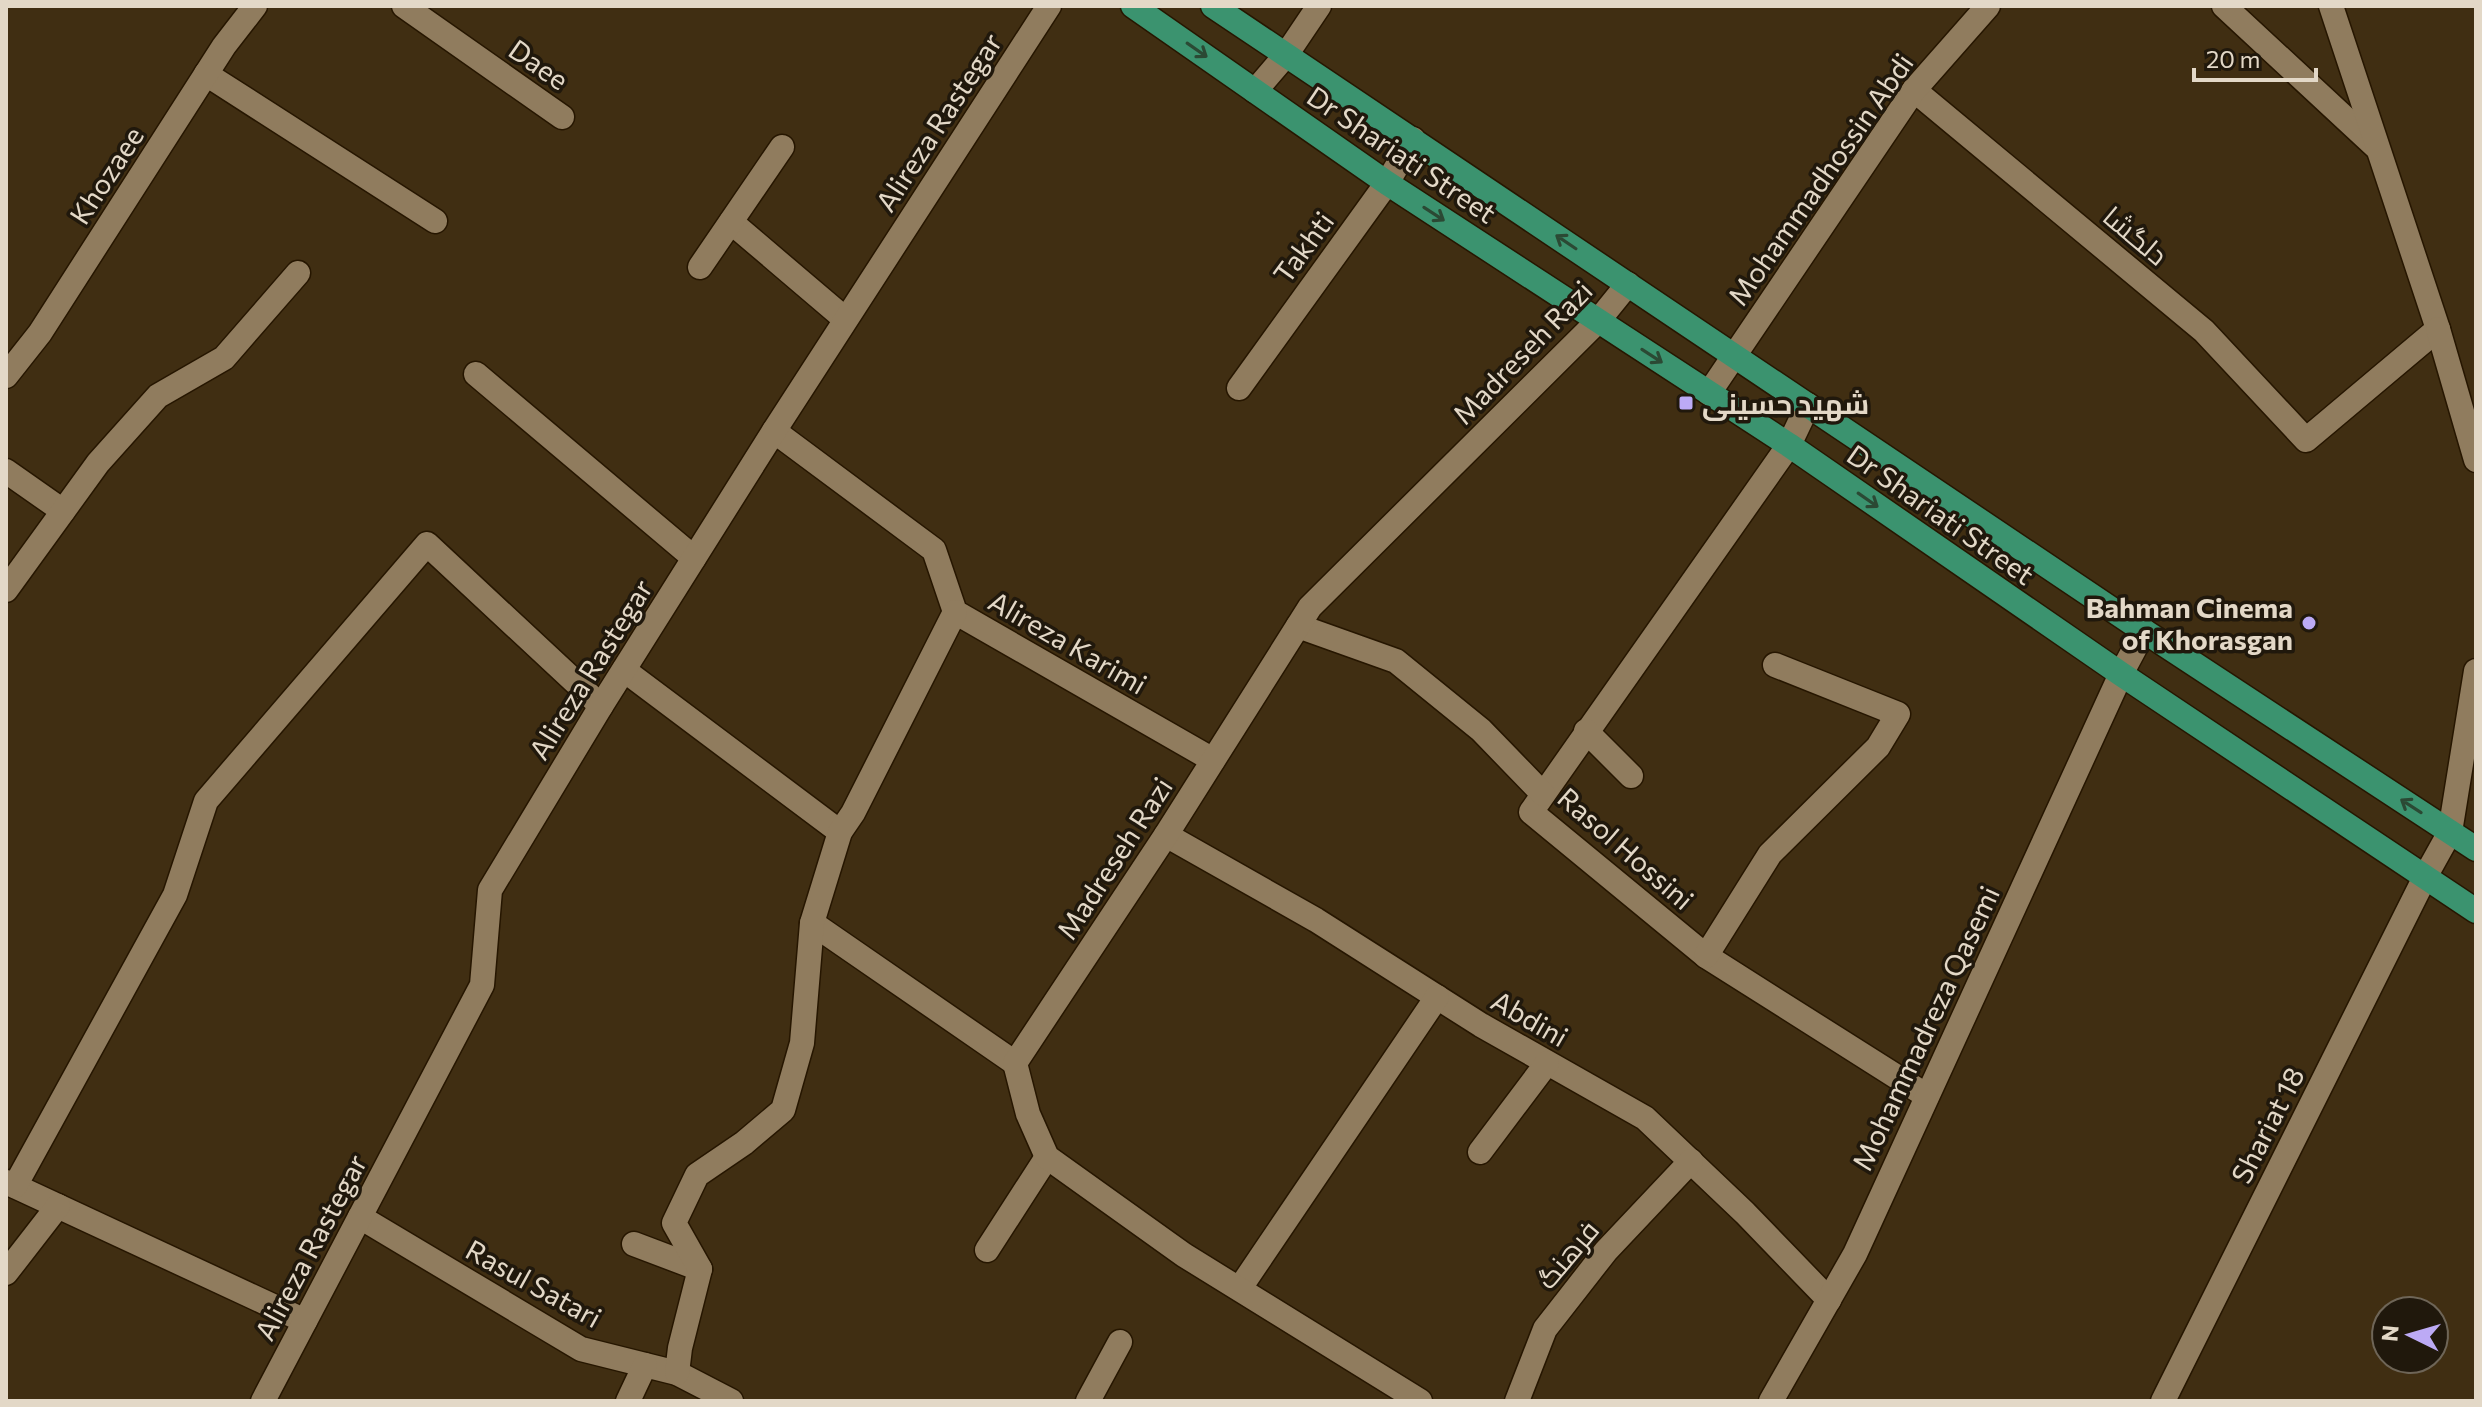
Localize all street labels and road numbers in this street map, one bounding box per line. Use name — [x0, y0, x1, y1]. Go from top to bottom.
street label: Alireza Rastegar — [868, 26, 1008, 218]
street label: Daee — [503, 31, 575, 97]
street label: Mohammadhossin Abdi — [1720, 47, 1920, 311]
street label: Dr Shariati Street — [1301, 78, 1503, 230]
street label: Khozaee — [62, 120, 150, 230]
street label: دلگشا — [2097, 198, 2175, 272]
street label: Takhti — [1266, 205, 1340, 289]
street label: Madreseh Razi — [1445, 273, 1599, 431]
street label: Dr Shariati Street — [1841, 437, 2041, 591]
street label: Alireza Rastegar — [521, 573, 659, 765]
street label: Alireza Karimi — [983, 583, 1153, 701]
street label: Madreseh Razi — [1049, 771, 1179, 945]
street label: Rasol Hossini — [1551, 780, 1701, 916]
street label: Mohammadreza Qasemi — [1844, 880, 2006, 1176]
street label: Abdini — [1486, 983, 1574, 1053]
street label: Shariat 18 — [2223, 1061, 2311, 1189]
street label: Alireza Rastegar — [247, 1148, 373, 1346]
street label: فرهنگ — [1529, 1213, 1605, 1295]
street label: Rasul Satari — [460, 1232, 608, 1334]

